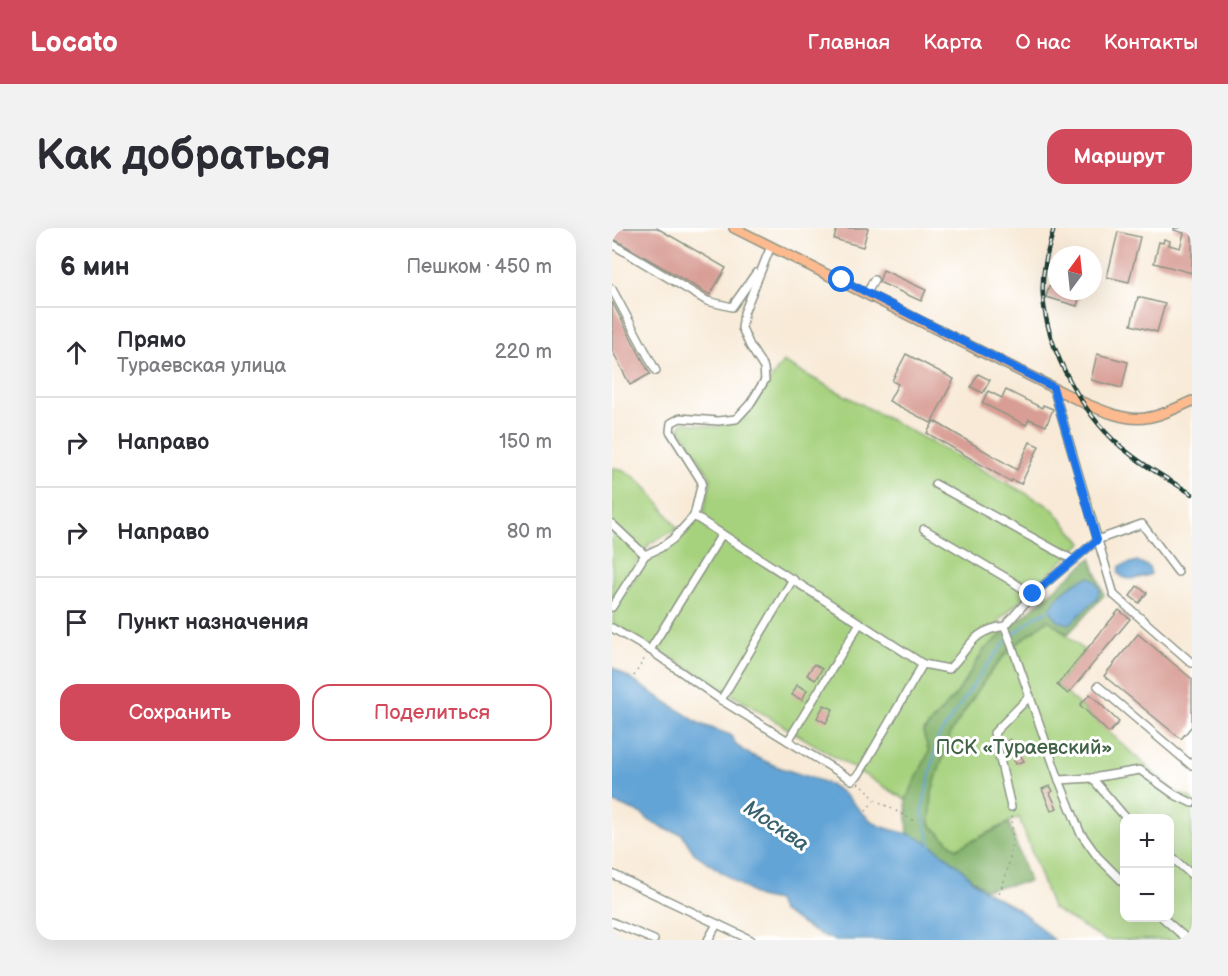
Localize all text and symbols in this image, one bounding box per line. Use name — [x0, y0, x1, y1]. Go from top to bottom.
text: Locato — [30, 26, 118, 59]
text: Главная — [807, 30, 890, 55]
text: Карта — [923, 30, 982, 55]
text: О нас — [1015, 30, 1071, 55]
text: Контакты — [1104, 30, 1198, 55]
button: Маршрут — [1047, 129, 1192, 184]
text: Как добраться — [36, 131, 331, 182]
north arrow — [1048, 246, 1102, 300]
text: 6 мин — [60, 252, 130, 283]
text: Пешком · 450 m — [406, 255, 552, 279]
route start — [828, 266, 854, 292]
text: Прямо — [117, 327, 186, 354]
icon: ahead — [60, 336, 93, 369]
text: 220 m — [495, 340, 552, 364]
text: Тураевская улица — [117, 354, 286, 378]
icon: right — [60, 426, 93, 459]
text: Направо — [117, 429, 209, 456]
text: 150 m — [499, 430, 552, 454]
icon: right — [60, 516, 93, 549]
text: Направо — [117, 519, 209, 546]
text: 80 m — [507, 520, 552, 544]
route end — [1019, 580, 1045, 606]
icon: arrive — [60, 606, 93, 639]
text: Пункт назначения — [117, 609, 309, 636]
button: Сохранить — [60, 684, 300, 741]
button: Поделиться — [312, 684, 552, 741]
park label: ПСК «Тураевский» — [935, 736, 1113, 760]
water label: Москва — [739, 795, 813, 857]
map controls — [1120, 814, 1174, 922]
button: + — [1120, 814, 1174, 868]
button: − — [1120, 868, 1174, 922]

